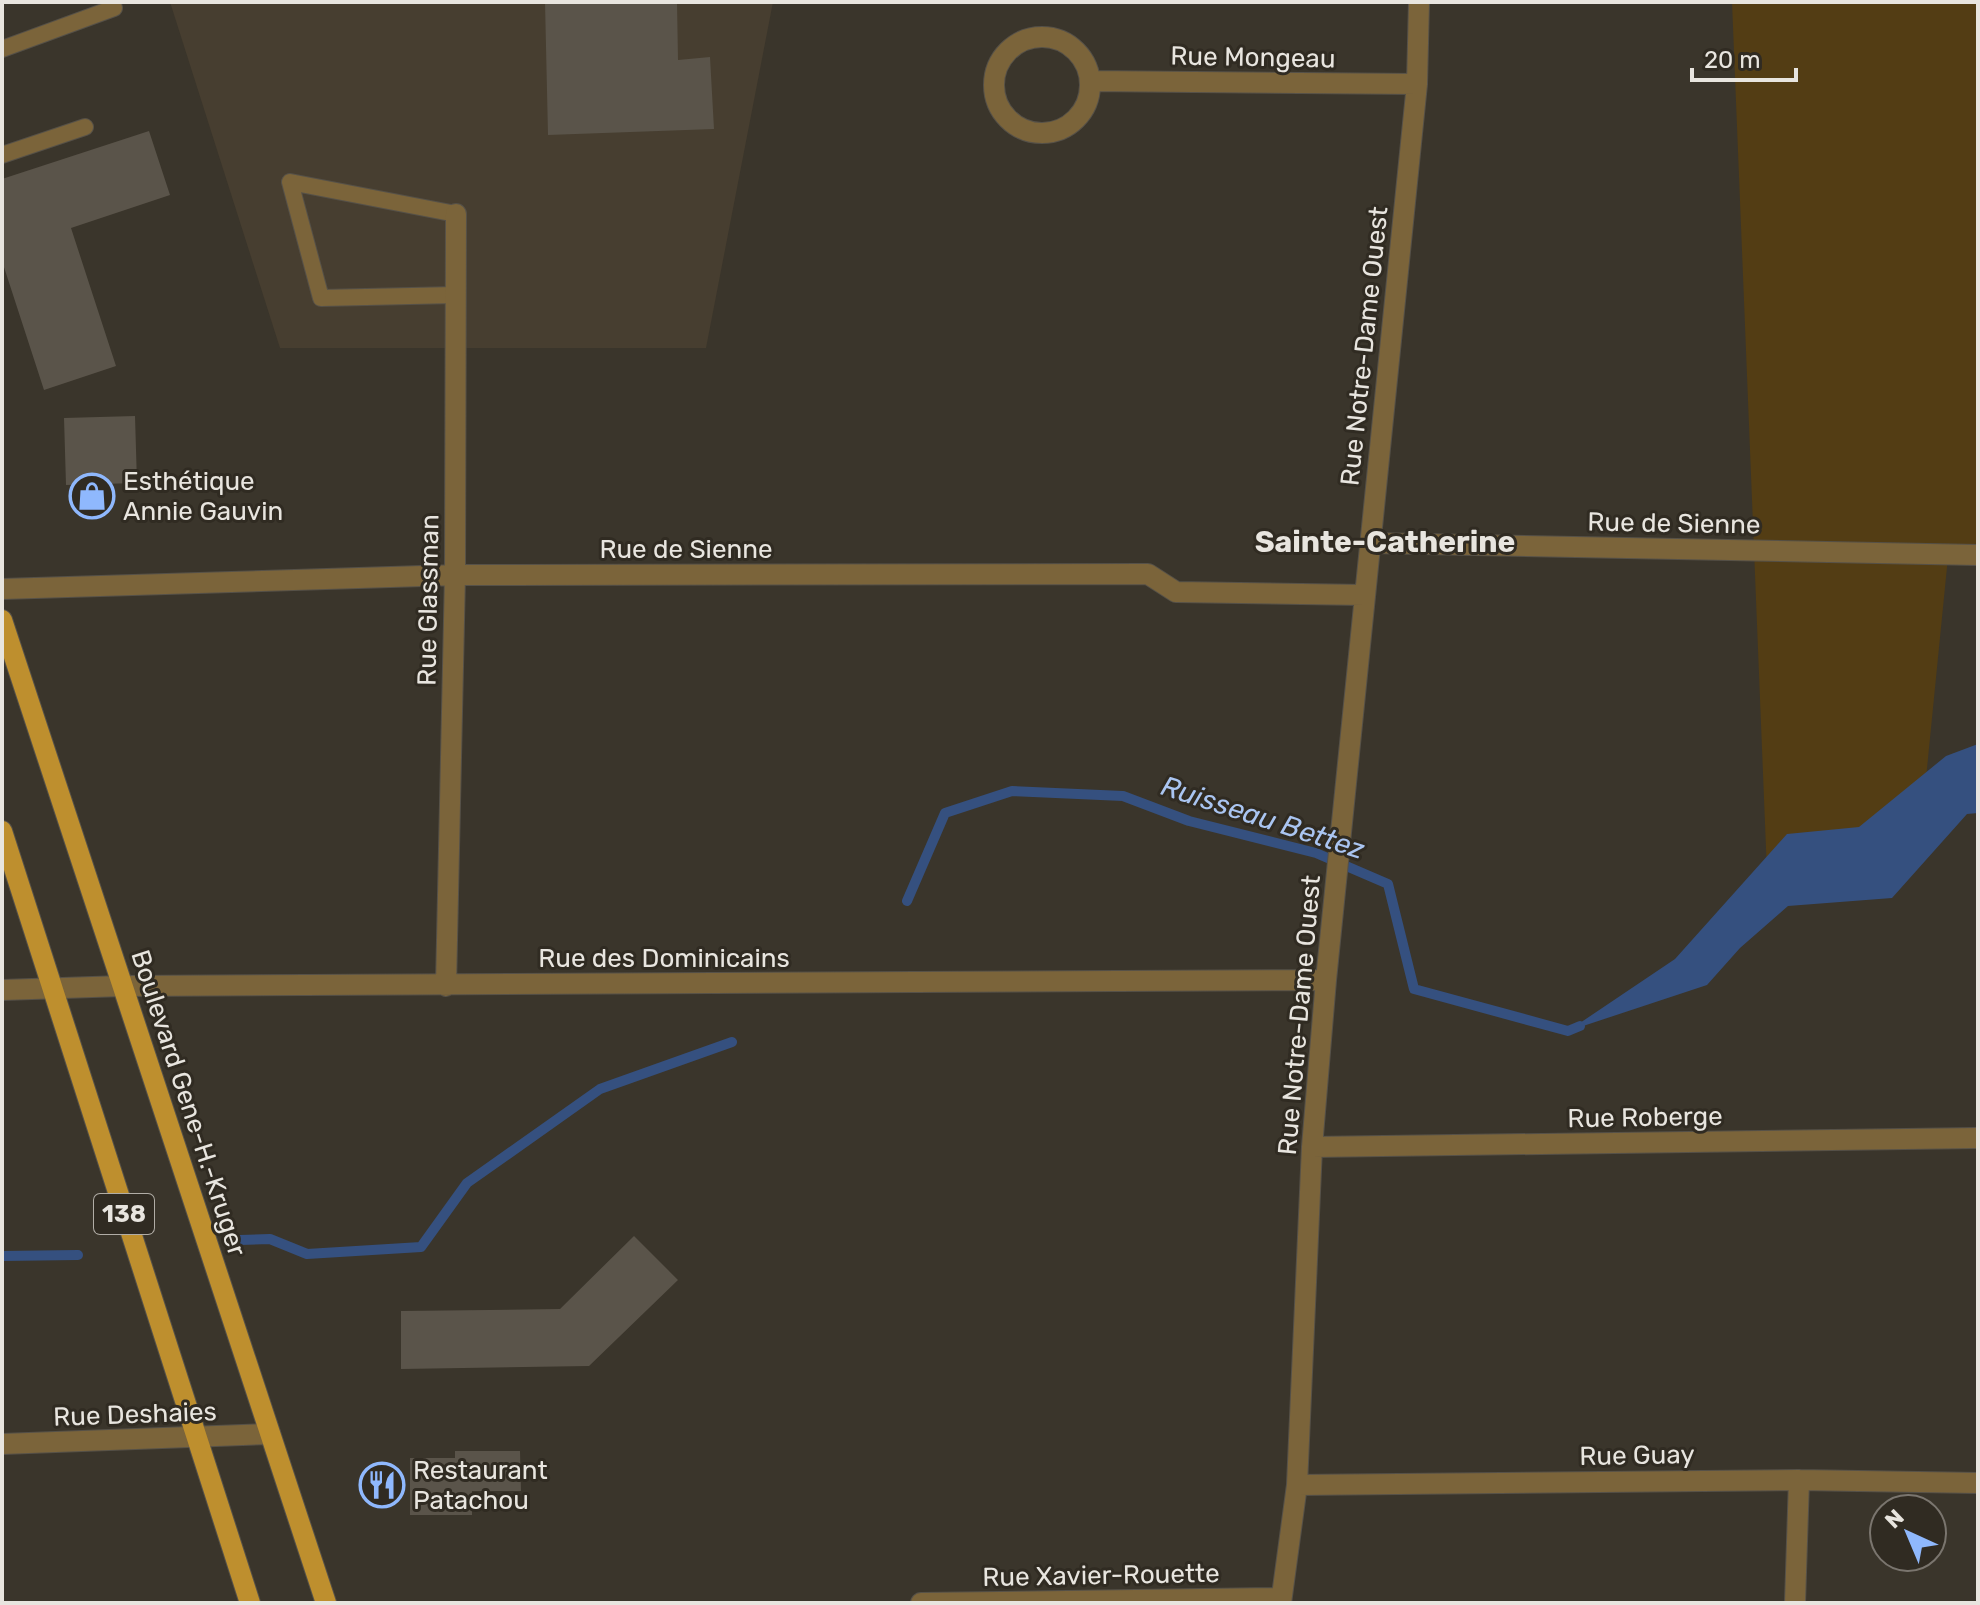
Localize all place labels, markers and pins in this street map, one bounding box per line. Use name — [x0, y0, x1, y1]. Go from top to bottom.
place label: Esthétique Annie Gauvin — [123, 466, 283, 527]
shop icon: Esthétique Annie Gauvin — [68, 472, 116, 520]
place label: Restaurant Patachou — [413, 1455, 548, 1516]
restaurant icon: Restaurant Patachou — [358, 1461, 406, 1509]

